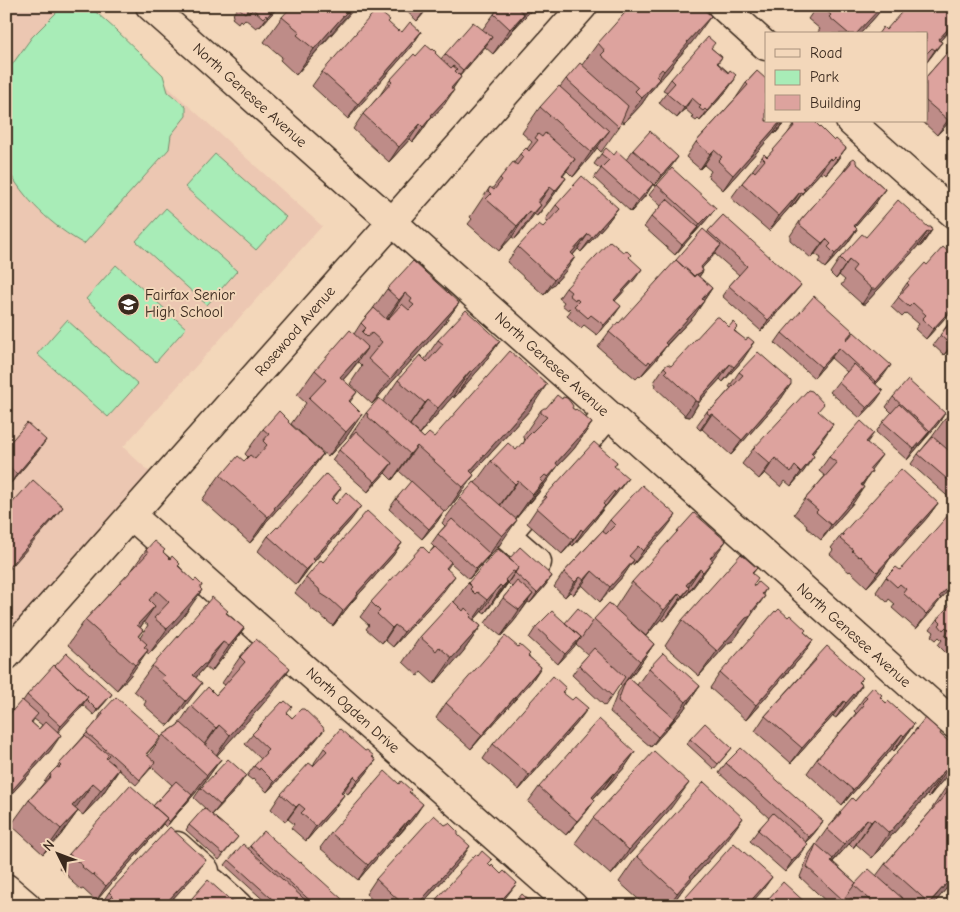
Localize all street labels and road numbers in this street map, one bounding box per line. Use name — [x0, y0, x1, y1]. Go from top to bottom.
street label: North Genesee Avenue — [189, 39, 311, 151]
street label: Rosewood Avenue — [251, 282, 339, 380]
street label: North Genesee Avenue — [491, 308, 613, 420]
street label: North Genesee Avenue — [793, 579, 915, 691]
street label: North Ogden Drive — [302, 663, 404, 757]

